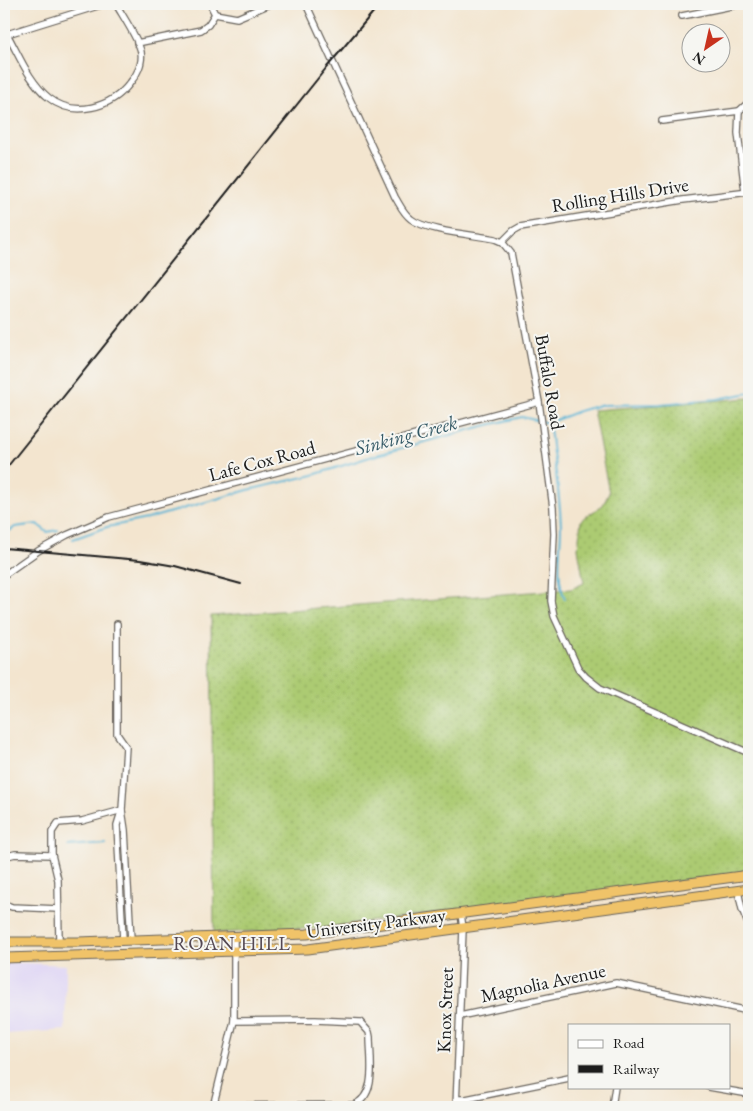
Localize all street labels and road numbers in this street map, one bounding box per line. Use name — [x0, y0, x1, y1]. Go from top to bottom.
street label: Rolling Hills Drive — [550, 172, 690, 218]
street label: Buffalo Road — [529, 332, 571, 432]
street label: Lafe Cox Road — [206, 435, 318, 487]
street label: University Parkway — [305, 902, 448, 944]
street label: Magnolia Avenue — [478, 958, 608, 1008]
street label: Knox Street — [431, 967, 459, 1053]

